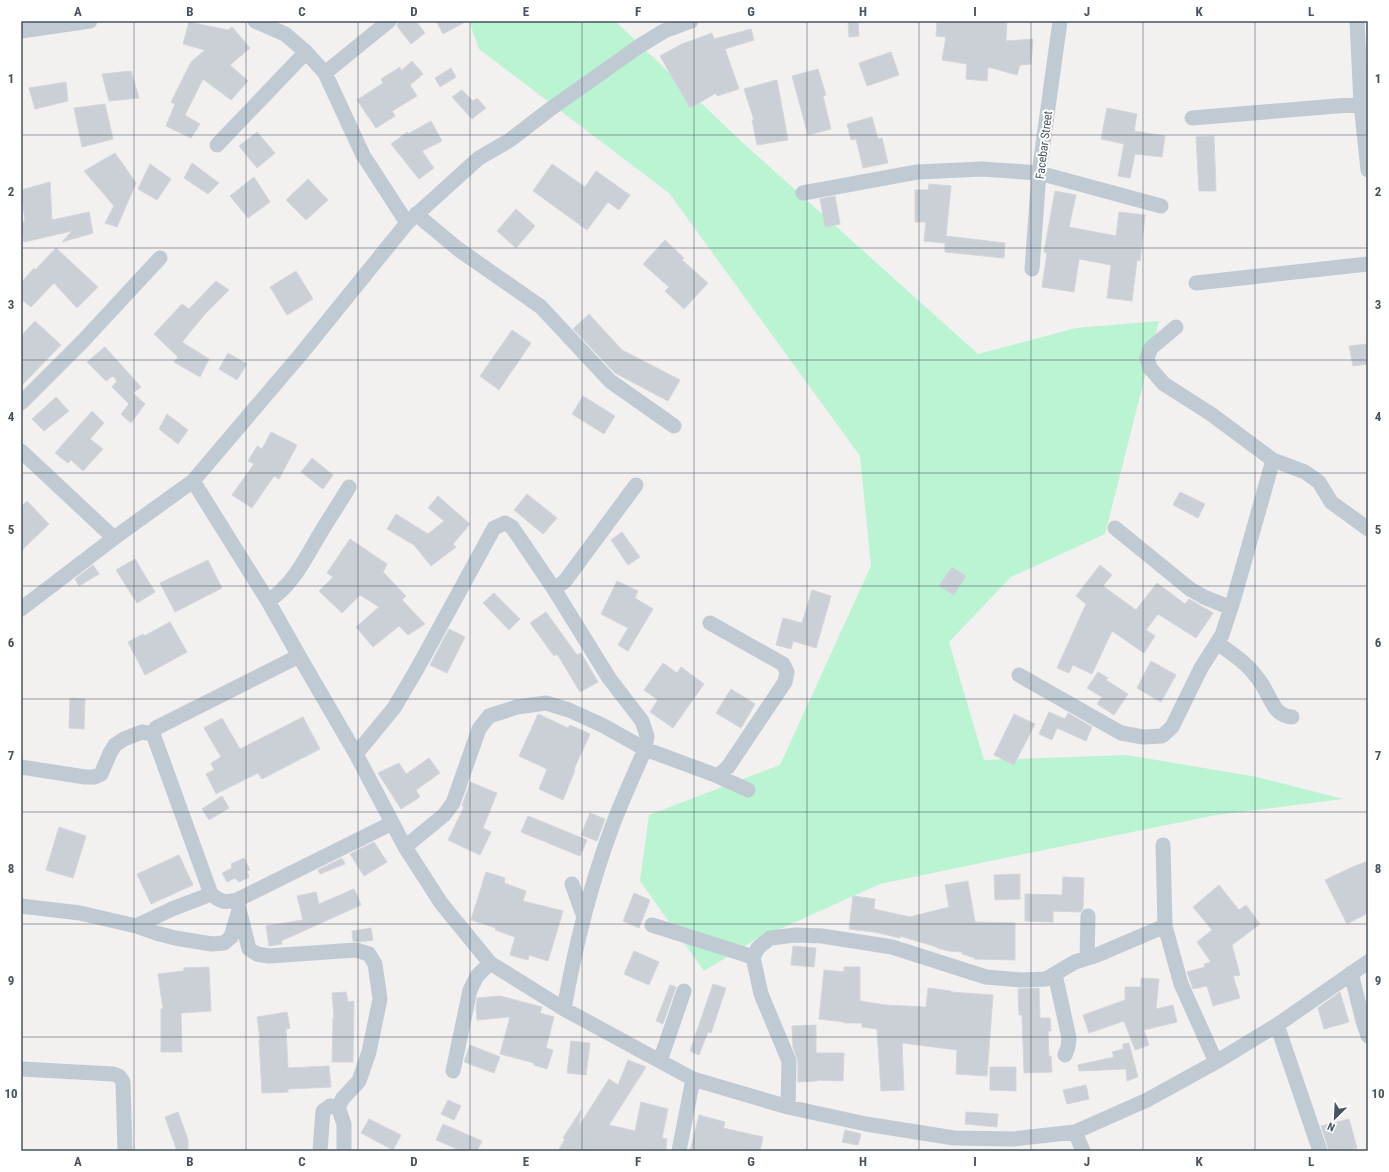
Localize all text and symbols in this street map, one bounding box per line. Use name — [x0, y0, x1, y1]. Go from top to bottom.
text: A — [74, 4, 82, 19]
text: B — [186, 4, 194, 19]
text: C — [298, 4, 306, 19]
text: D — [410, 4, 418, 19]
text: E — [523, 4, 530, 19]
text: F — [635, 4, 641, 19]
text: G — [747, 4, 755, 19]
text: H — [859, 4, 867, 19]
text: I — [973, 4, 977, 19]
text: J — [1084, 4, 1090, 19]
text: K — [1195, 4, 1203, 19]
text: L — [1308, 4, 1314, 19]
text: 1 — [8, 71, 14, 86]
text: 1 — [1375, 71, 1381, 86]
street label: Facebar Street — [1033, 110, 1055, 180]
text: 2 — [8, 184, 15, 199]
text: 2 — [1375, 184, 1382, 199]
text: 3 — [8, 297, 14, 312]
text: 3 — [1375, 297, 1381, 312]
text: 4 — [8, 409, 15, 424]
text: 4 — [1375, 409, 1382, 424]
text: 5 — [8, 522, 15, 537]
text: 5 — [1375, 522, 1382, 537]
text: 6 — [8, 635, 15, 650]
text: 6 — [1375, 635, 1382, 650]
text: 7 — [8, 748, 15, 763]
text: 7 — [1375, 748, 1382, 763]
text: 8 — [8, 861, 14, 876]
text: 8 — [1375, 861, 1381, 876]
text: 9 — [8, 973, 14, 988]
text: 9 — [1375, 973, 1381, 988]
text: 10 — [4, 1086, 18, 1101]
text: 10 — [1371, 1086, 1385, 1101]
north arrow — [1315, 1098, 1355, 1138]
text: N — [1325, 1119, 1337, 1134]
text: A — [74, 1154, 82, 1169]
text: B — [186, 1154, 194, 1169]
text: C — [298, 1154, 306, 1169]
text: D — [410, 1154, 418, 1169]
text: E — [523, 1154, 530, 1169]
text: F — [635, 1154, 641, 1169]
text: G — [747, 1154, 755, 1169]
text: H — [859, 1154, 867, 1169]
text: I — [973, 1154, 977, 1169]
text: J — [1084, 1154, 1090, 1169]
text: K — [1195, 1154, 1203, 1169]
text: L — [1308, 1154, 1314, 1169]

